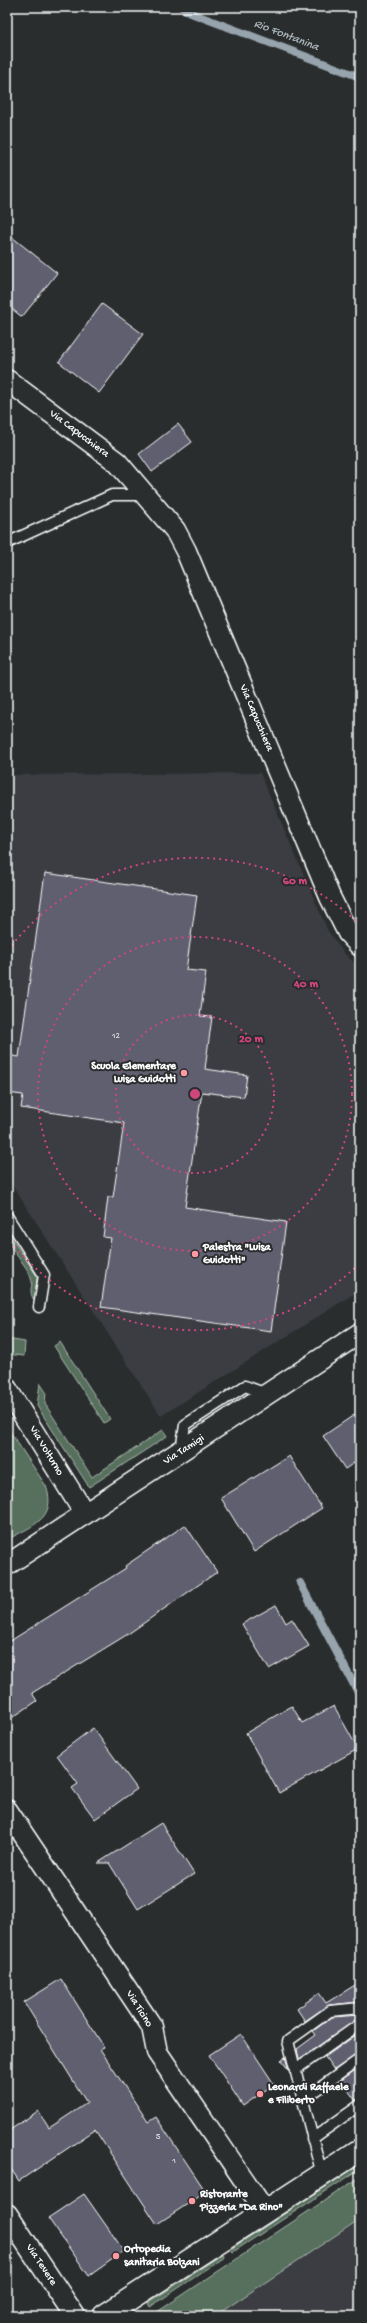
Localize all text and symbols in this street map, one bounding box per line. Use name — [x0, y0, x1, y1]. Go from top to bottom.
water label: Rio Fontanina — [252, 17, 322, 55]
street label: Via Capucchiera — [46, 407, 112, 461]
street label: Via Capucchiera — [236, 682, 276, 754]
text: 60 m — [283, 875, 308, 889]
text: 40 m — [293, 978, 318, 992]
house number: 12 — [111, 1031, 121, 1042]
text: 20 m — [239, 1033, 264, 1047]
place label: Scuola Elementare Luisa Guidotti — [91, 1060, 177, 1086]
marker: Scuola Elementare Luisa Guidotti — [179, 1068, 189, 1078]
centre of rings — [188, 1087, 202, 1101]
place label: Palestra "Luisa Guidotti" — [202, 1241, 272, 1267]
marker: Palestra "Luisa Guidotti" — [190, 1249, 200, 1259]
street label: Via Volturno — [26, 1423, 66, 1478]
street label: Via Tamigi — [160, 1432, 207, 1468]
street label: Via Ticino — [123, 1988, 155, 2030]
place label: Leonardi Raffaele e Filiberto — [267, 2081, 350, 2107]
marker: Leonardi Raffaele e Filiberto — [255, 2089, 265, 2099]
house number: 5 — [156, 2132, 161, 2143]
house number: 1 — [171, 2156, 176, 2167]
place label: Ristorante Pizzeria "Da Rino" — [199, 2188, 283, 2214]
marker: Ristorante Pizzeria "Da Rino" — [187, 2196, 197, 2206]
street label: Via Tevere — [22, 2241, 59, 2288]
place label: Ortopedia sanitaria Bolzani — [124, 2243, 200, 2269]
marker: Ortopedia sanitaria Bolzani — [111, 2251, 121, 2261]

